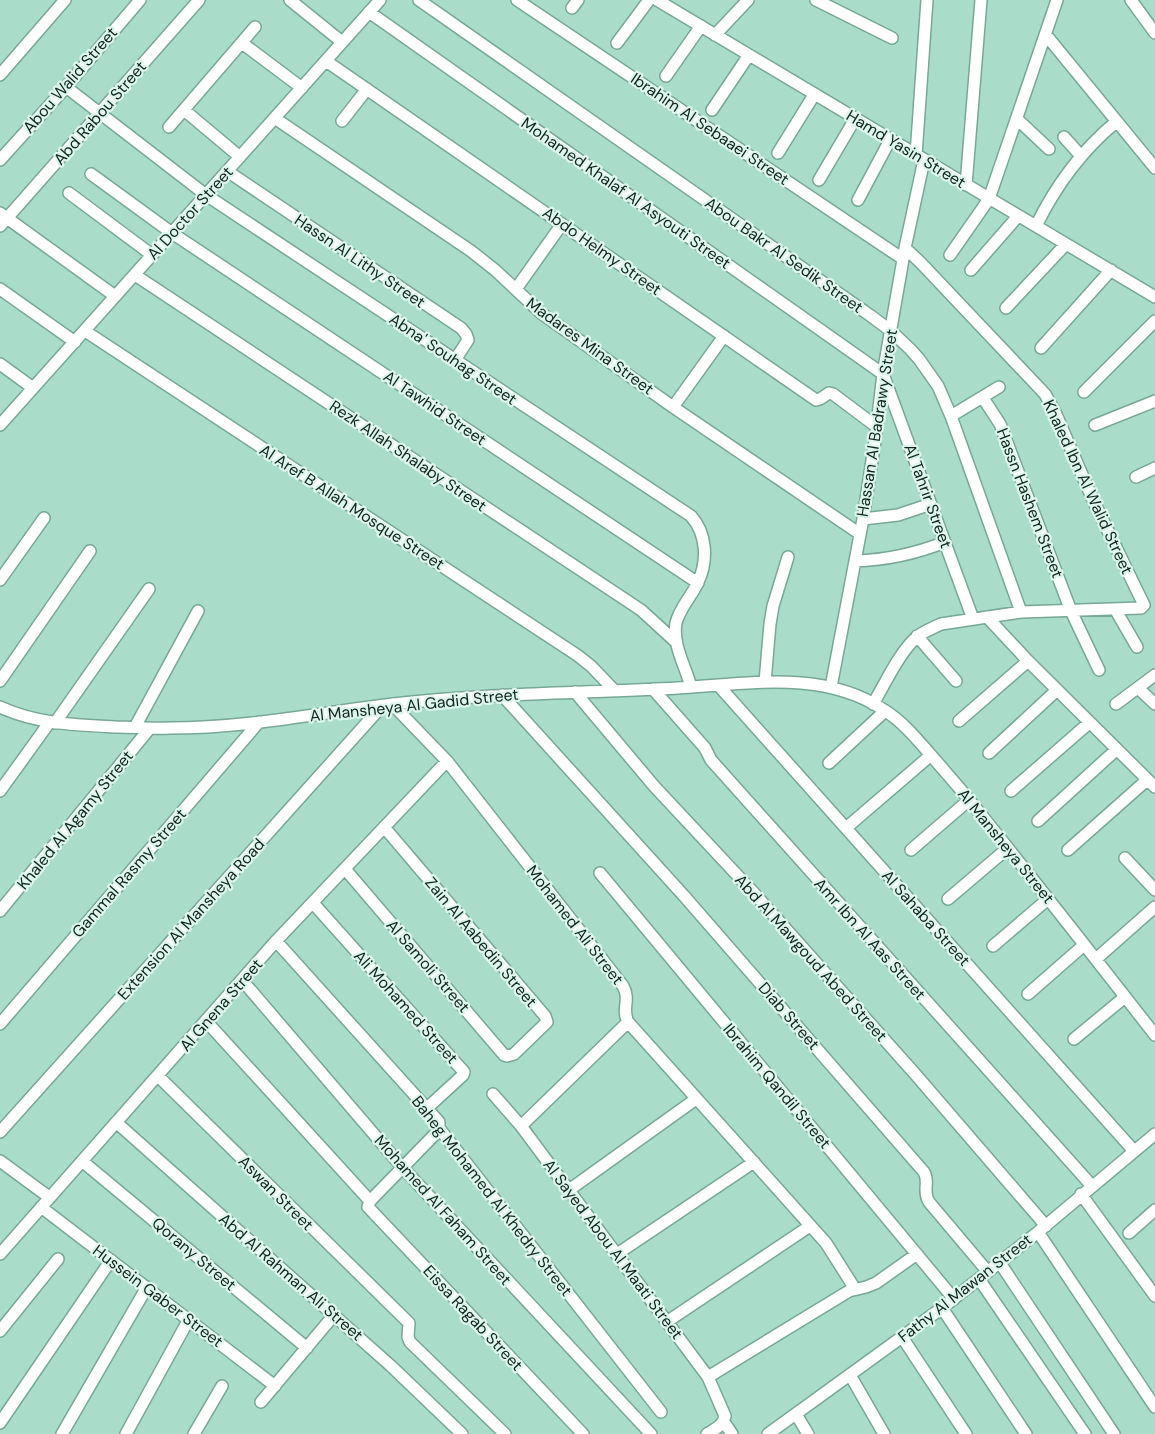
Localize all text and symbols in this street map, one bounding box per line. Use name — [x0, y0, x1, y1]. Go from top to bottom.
street label: Abou Walid Street — [18, 23, 122, 137]
street label: Abd Rabou Street — [49, 57, 151, 169]
street label: Ibrahim Al Sebaaei Street — [627, 68, 793, 190]
street label: Hamd Yasin Street — [842, 105, 970, 193]
street label: Mohamed Khalaf Al Asyouti Street — [517, 112, 735, 274]
street label: Al Doctor Street — [142, 162, 238, 264]
street label: Abou Bakr Al Sedik Street — [701, 192, 867, 318]
street label: Abdo Helmy Street — [538, 202, 666, 300]
street label: Hassn Al Lithy Street — [290, 209, 430, 313]
street label: Madares Mina Street — [522, 293, 658, 399]
street label: Abna' Souhag Street — [385, 308, 521, 410]
street label: Hassan Al Badrawy Street — [852, 328, 902, 518]
street label: Al Tawhid Street — [380, 366, 490, 450]
street label: Rezk Allah Shalaby Street — [325, 396, 491, 516]
street label: Khaled Ibn Al Walid Street — [1038, 396, 1138, 578]
street label: Hassn Hashem Street — [992, 425, 1068, 581]
street label: Al Aref B Allah Mosque Street — [256, 439, 448, 575]
street label: Al Tahrir Street — [899, 441, 957, 551]
street label: Al Mansheya Al Gadid Street — [309, 684, 519, 726]
street label: Khaled Al Agamy Street — [12, 746, 138, 894]
street label: Al Mansheya Street — [953, 784, 1059, 908]
street label: Gammal Rasmy Street — [67, 804, 191, 942]
street label: Extension Al Mansheya Road — [113, 834, 269, 1004]
street label: Mohamed Ali Street — [522, 861, 628, 989]
street label: Al Sahaba Street — [877, 865, 975, 971]
street label: Abd Al Mawgoud Abed Street — [730, 870, 892, 1046]
street label: Zain Al Aabedin Street — [420, 872, 542, 1012]
street label: Amr Ibn Al Aas Street — [810, 874, 930, 1004]
street label: Al Samoli Street — [382, 915, 474, 1017]
street label: Ali Mohamed Street — [349, 946, 463, 1068]
street label: Al Gnena Street — [175, 954, 267, 1056]
street label: Diab Street — [754, 978, 824, 1054]
street label: Ibrahim Qandil Street — [718, 1019, 836, 1153]
street label: Baheg Mohamed Al Khedry Street — [407, 1092, 577, 1300]
street label: Mohamed Al Faham Street — [370, 1130, 516, 1290]
street label: Aswan Street — [234, 1151, 318, 1235]
street label: Al Sayed Abou Al Maati Street — [538, 1155, 688, 1343]
street label: Abd Al Rahman Ali Street — [214, 1209, 368, 1345]
street label: Qorany Street — [147, 1213, 241, 1295]
street label: Fathy Al Mawan Street — [894, 1229, 1036, 1347]
street label: Hussein Gaber Street — [89, 1240, 227, 1352]
street label: Eissa Ragab Street — [419, 1261, 527, 1375]

